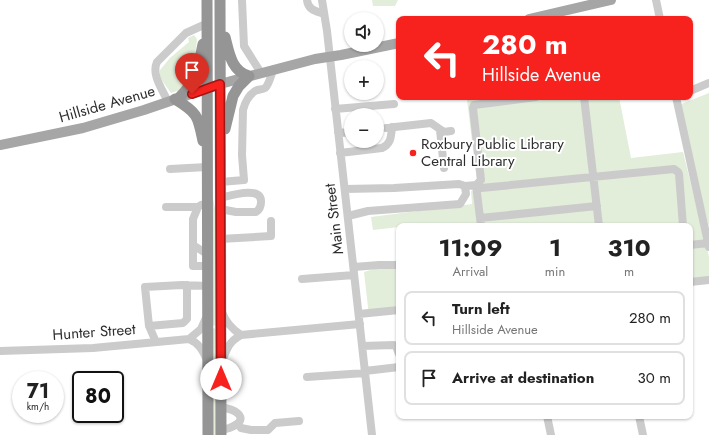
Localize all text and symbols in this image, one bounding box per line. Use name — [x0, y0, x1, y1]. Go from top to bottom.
map controls — [344, 12, 384, 148]
button: sound — [344, 12, 384, 52]
text: 280 m — [482, 24, 568, 65]
icon: left — [416, 32, 468, 84]
pin — [175, 53, 209, 94]
icon: arrive — [181, 59, 203, 81]
button: + — [344, 60, 384, 100]
text: Hillside Avenue — [482, 62, 601, 88]
street label: Hillside Avenue — [56, 80, 158, 128]
button: − — [344, 108, 384, 148]
place label: Roxbury Public Library Central Library — [421, 133, 564, 172]
marker: Roxbury Public Library Central Library — [408, 148, 418, 158]
street label: Main Street — [319, 182, 349, 256]
text: 11:09 — [438, 230, 502, 265]
text: 1 — [549, 230, 561, 265]
text: 310 — [608, 230, 651, 265]
text: Arrival — [453, 262, 488, 281]
text: min — [545, 262, 565, 281]
text: m — [624, 262, 634, 281]
text: Turn left — [452, 298, 510, 320]
icon: left — [418, 307, 440, 329]
text: 280 m — [629, 307, 671, 329]
street label: Hunter Street — [52, 318, 137, 346]
text: Hillside Avenue — [452, 320, 538, 339]
position arrow — [200, 358, 242, 400]
icon: arrive — [418, 367, 440, 389]
text: Arrive at destination — [452, 367, 594, 389]
text: 30 m — [638, 367, 671, 389]
speed limit sign: 80 — [72, 371, 124, 423]
text: 71 — [27, 377, 49, 406]
text: km/h — [27, 399, 49, 414]

